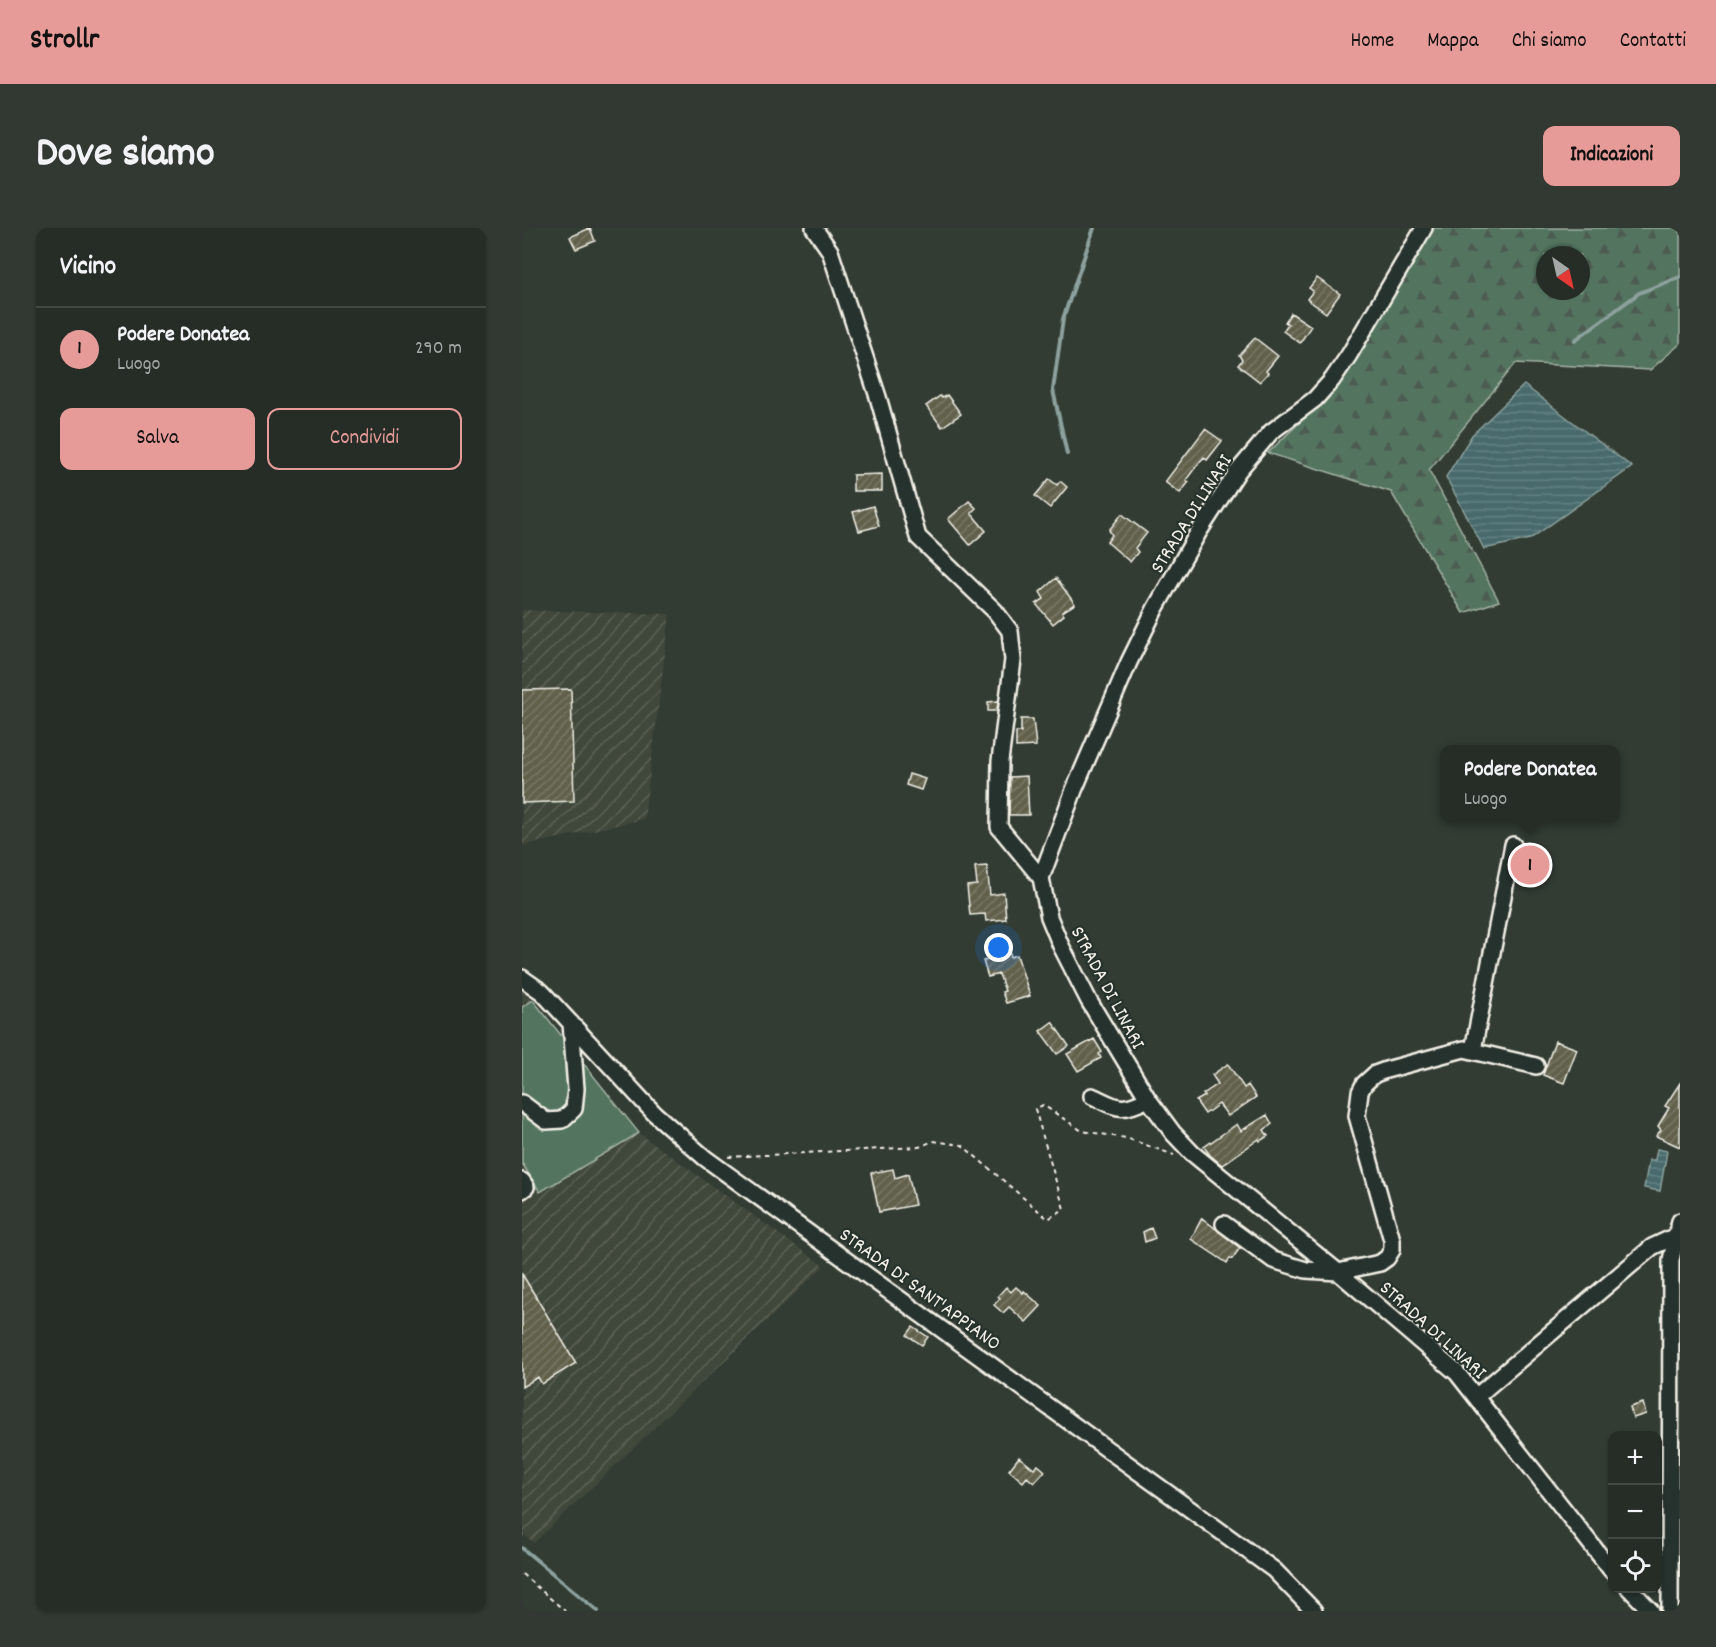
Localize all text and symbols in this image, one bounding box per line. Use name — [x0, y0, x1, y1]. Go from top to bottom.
text: Strollr — [30, 22, 99, 62]
text: Home — [1351, 27, 1394, 57]
text: Mappa — [1427, 27, 1479, 57]
text: Chi siamo — [1512, 27, 1587, 57]
text: Contatti — [1620, 27, 1686, 57]
text: Dove siamo — [36, 126, 215, 186]
button: Indicazioni — [1543, 126, 1680, 186]
north arrow — [1536, 246, 1590, 300]
text: Vicino — [60, 249, 116, 286]
text: Podere Donatea — [117, 320, 249, 351]
text: 1 — [77, 335, 82, 363]
text: 290 m — [415, 335, 462, 363]
text: Luogo — [117, 351, 160, 379]
button: Salva — [60, 408, 255, 470]
button: Condividi — [267, 408, 462, 470]
street label: STRADA DI LINARI — [1145, 450, 1240, 579]
popup — [1440, 745, 1620, 823]
text: Podere Donatea — [1464, 755, 1596, 786]
text: Luogo — [1464, 786, 1507, 814]
pin: 1 — [1510, 842, 1550, 888]
street label: STRADA DI LINARI — [1062, 922, 1151, 1055]
your location — [984, 933, 1013, 962]
street label: STRADA DI SANT'APPIANO — [833, 1222, 1006, 1359]
street label: STRADA DI LINARI — [1372, 1275, 1492, 1387]
map controls — [1608, 1431, 1662, 1593]
button: + — [1608, 1431, 1662, 1485]
button: − — [1608, 1485, 1662, 1539]
button: locate — [1608, 1539, 1662, 1593]

